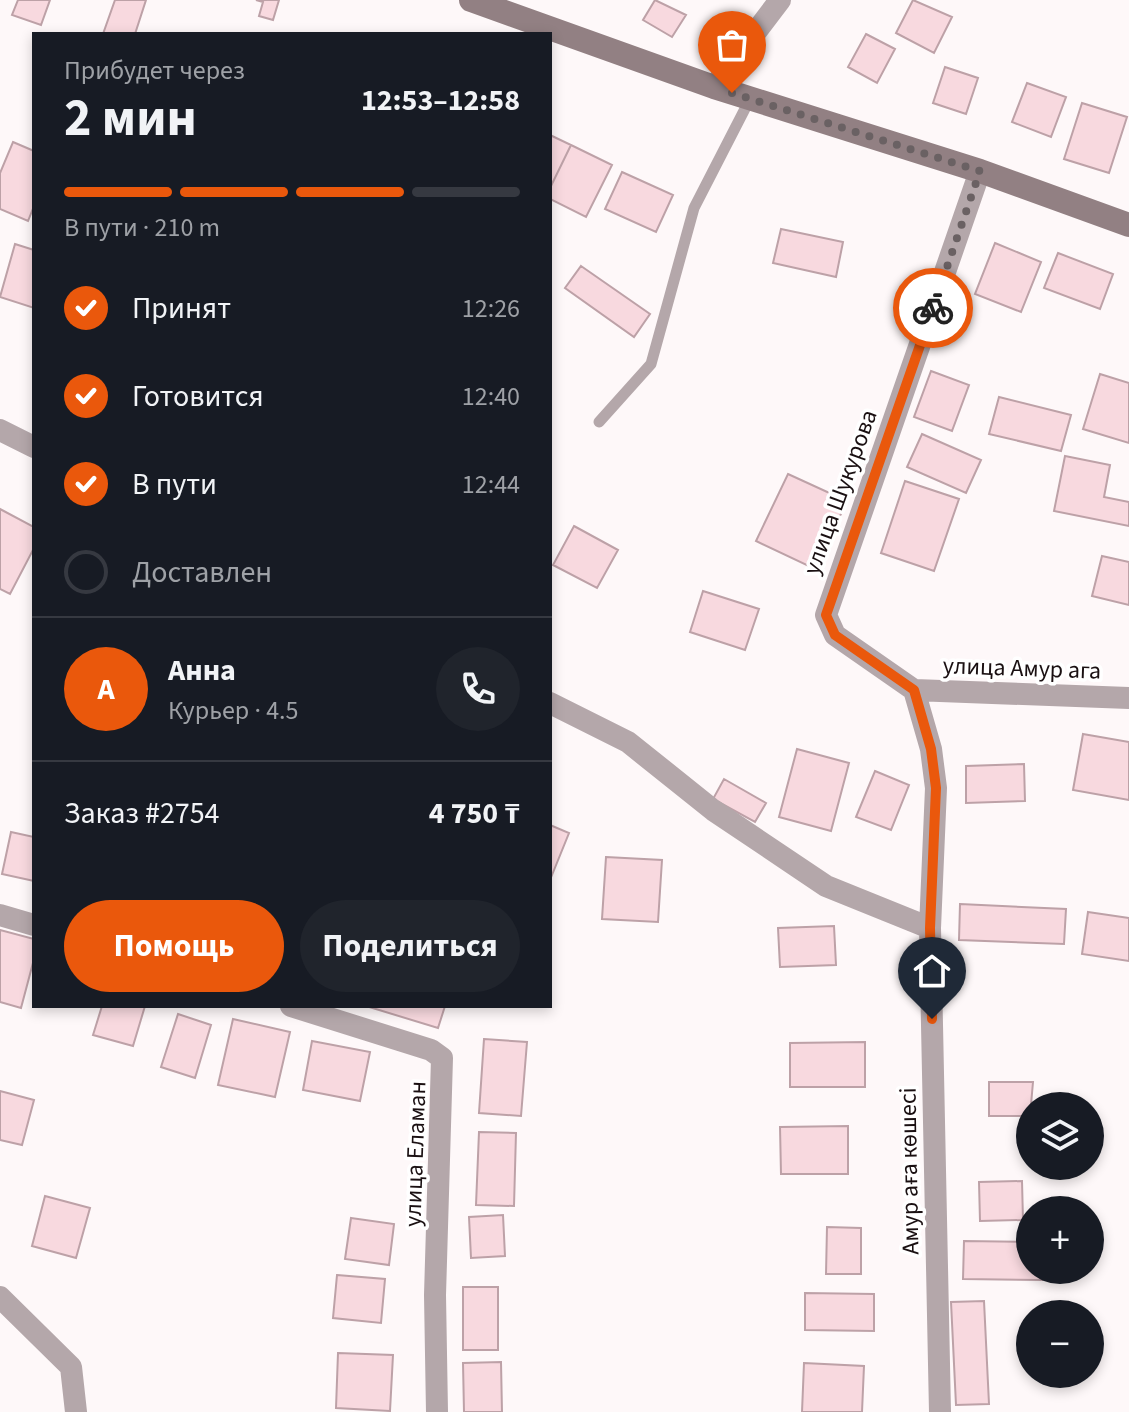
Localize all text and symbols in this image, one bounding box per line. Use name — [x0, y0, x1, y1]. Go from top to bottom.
pin — [698, 11, 766, 93]
icon: bag — [710, 23, 754, 67]
text: Прибудет через — [64, 52, 245, 89]
text: 12:53–12:58 — [361, 79, 520, 122]
text: 2 мин — [64, 82, 197, 156]
text: В пути · 210 m — [64, 209, 220, 246]
courier — [893, 268, 973, 348]
icon: check — [64, 286, 108, 330]
icon: bike — [911, 286, 955, 330]
text: Принят — [132, 287, 231, 330]
text: 12:26 — [462, 290, 520, 327]
icon: check — [64, 374, 108, 418]
text: Готовится — [132, 375, 264, 418]
text: 12:40 — [462, 378, 520, 415]
street label: улица Шукурова — [794, 405, 887, 580]
icon: check — [64, 462, 108, 506]
text: В пути — [132, 463, 217, 506]
text: 12:44 — [462, 466, 520, 503]
text: Доставлен — [132, 551, 272, 594]
button: phone — [436, 647, 520, 731]
street label: улица Амур ага — [942, 648, 1102, 689]
text: Анна — [168, 649, 236, 692]
text: А — [97, 668, 115, 711]
text: Курьер · 4.5 — [168, 692, 298, 729]
text: Заказ #2754 — [64, 792, 220, 835]
text: 4 750 ₸ — [429, 792, 520, 835]
button: Помощь — [64, 900, 284, 992]
button: Поделиться — [300, 900, 520, 992]
pin — [898, 937, 966, 1019]
icon: home — [910, 949, 954, 993]
street label: улица Еламан — [395, 1080, 436, 1228]
street label: Амур аға көшесі — [891, 1087, 928, 1255]
map controls — [1016, 1092, 1104, 1388]
button: layers — [1016, 1092, 1104, 1180]
button: + — [1016, 1196, 1104, 1284]
button: − — [1016, 1300, 1104, 1388]

